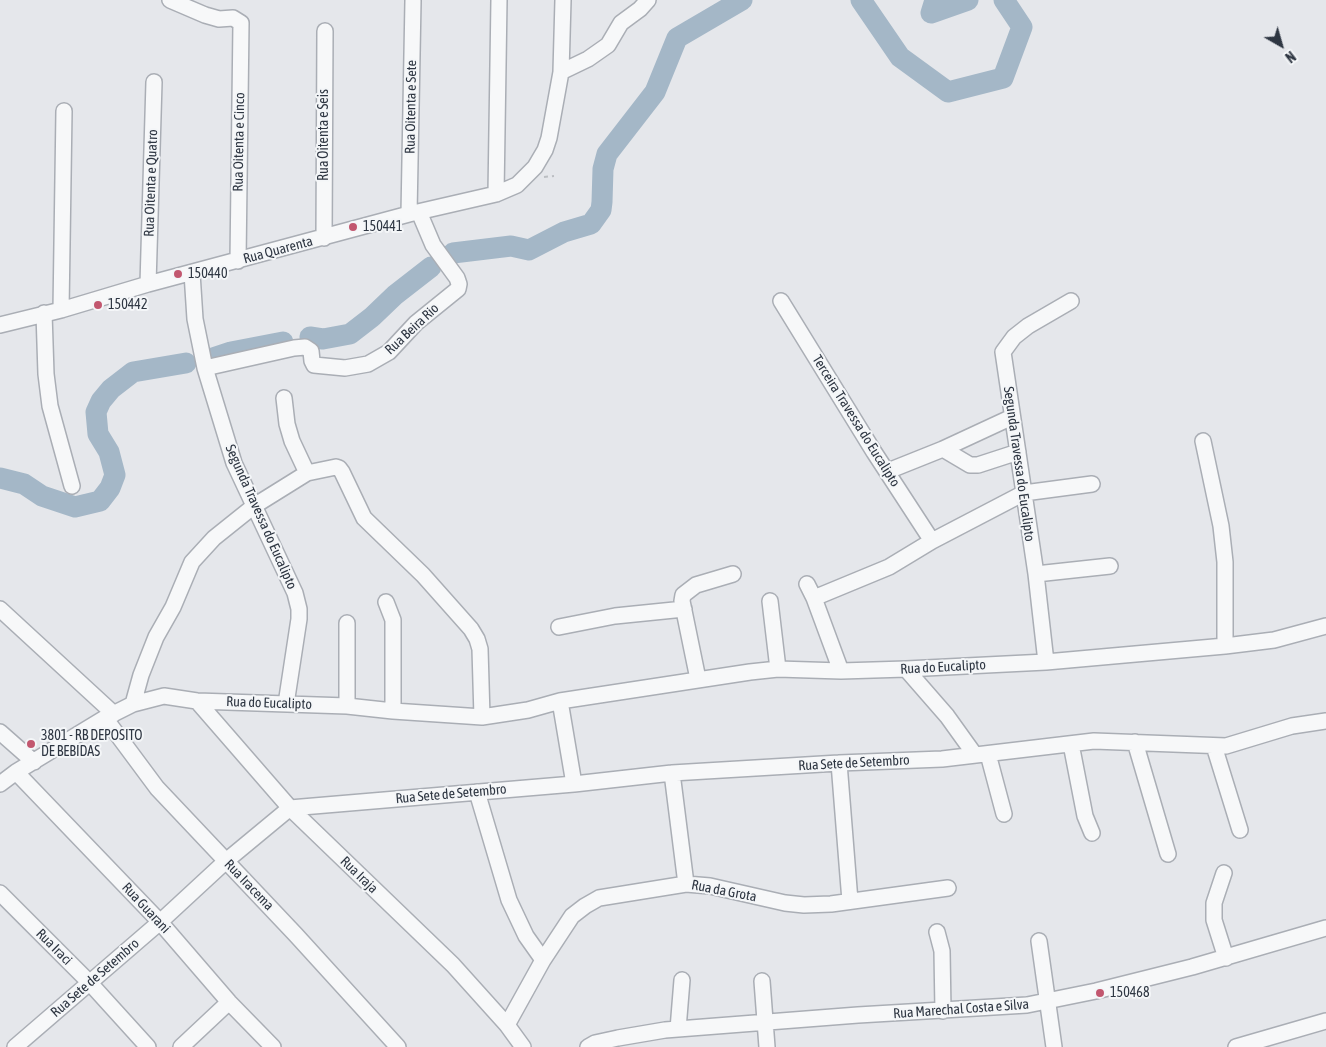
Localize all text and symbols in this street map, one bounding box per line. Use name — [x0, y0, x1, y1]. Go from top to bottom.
north arrow — [1256, 20, 1306, 70]
text: N — [1282, 48, 1298, 66]
street label: Rua Oitenta e Sete — [402, 60, 420, 154]
street label: Rua Oitenta e Seis — [316, 89, 332, 181]
street label: Rua Oitenta e Cinco — [230, 92, 248, 192]
street label: Rua Oitenta e Quatro — [141, 129, 161, 237]
place label: 150441 — [363, 219, 402, 235]
marker: 150441 — [347, 221, 359, 233]
street label: Rua Quarenta — [241, 233, 315, 267]
place label: 150440 — [188, 266, 227, 282]
marker: 150440 — [172, 268, 184, 280]
place label: 150442 — [108, 297, 147, 313]
marker: 150442 — [92, 299, 104, 311]
street label: Rua Beira Rio — [382, 300, 442, 358]
street label: Terceira Travessa do Eucalipto — [809, 352, 903, 490]
street label: Segunda Travessa do Eucalipto — [1000, 385, 1038, 543]
street label: Segunda Travessa do Eucalipto — [222, 442, 300, 592]
street label: Rua do Eucalipto — [900, 656, 986, 678]
street label: Rua do Eucalipto — [226, 693, 312, 713]
place label: 3801 - RB DEPOSITO DE BEBIDAS — [41, 728, 143, 760]
marker: 3801 - RB DEPOSITO DE BEBIDAS — [25, 738, 37, 750]
street label: Rua Sete de Setembro — [798, 752, 910, 774]
street label: Rua Sete de Setembro — [395, 781, 507, 807]
street label: Rua Iraja — [337, 853, 381, 897]
street label: Rua Iracema — [221, 856, 277, 914]
street label: Rua da Grota — [690, 876, 758, 906]
street label: Rua Guarani — [118, 879, 174, 937]
street label: Rua Iraci — [32, 925, 76, 969]
street label: Rua Sete de Setembro — [47, 935, 143, 1021]
place label: 150468 — [1110, 985, 1149, 1001]
marker: 150468 — [1094, 987, 1106, 999]
street label: Rua Marechal Costa e Silva — [893, 996, 1029, 1022]

